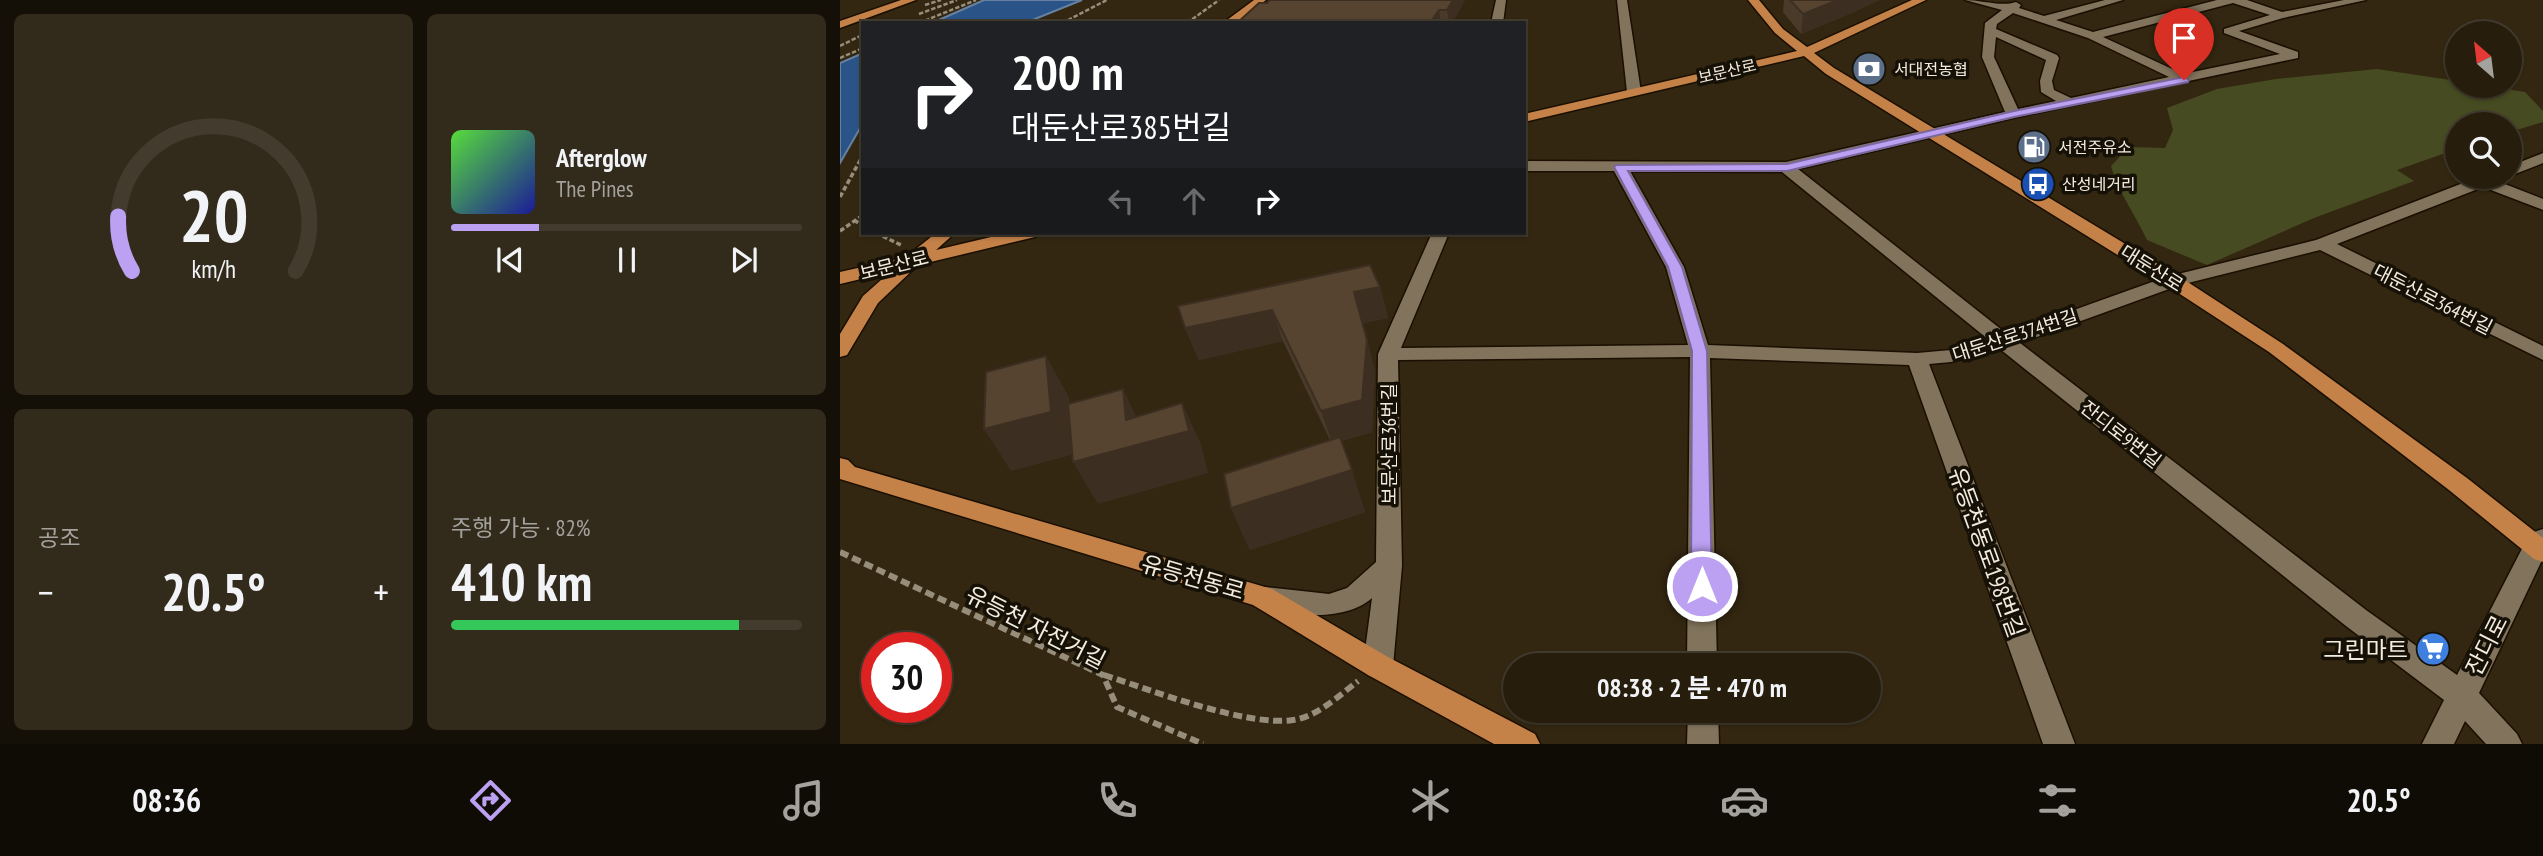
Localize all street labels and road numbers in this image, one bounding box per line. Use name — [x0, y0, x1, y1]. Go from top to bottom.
street label: 보문산로 — [1696, 55, 1758, 87]
street label: 대둔산로 — [2116, 239, 2188, 297]
street label: 보문산로 — [857, 245, 931, 285]
street label: 대둔산로364번길 — [2369, 259, 2497, 339]
street label: 대둔산로374번길 — [1949, 303, 2081, 367]
street label: 보문산로36번길 — [1377, 383, 1401, 505]
street label: 잔디로9번길 — [2076, 395, 2166, 473]
street label: 유등천동로198번길 — [1943, 463, 2031, 641]
street label: 유등천동로 — [1138, 548, 1248, 606]
street label: 유등천 자전거길 — [961, 579, 1111, 675]
street label: 잔디로 — [2459, 610, 2513, 680]

